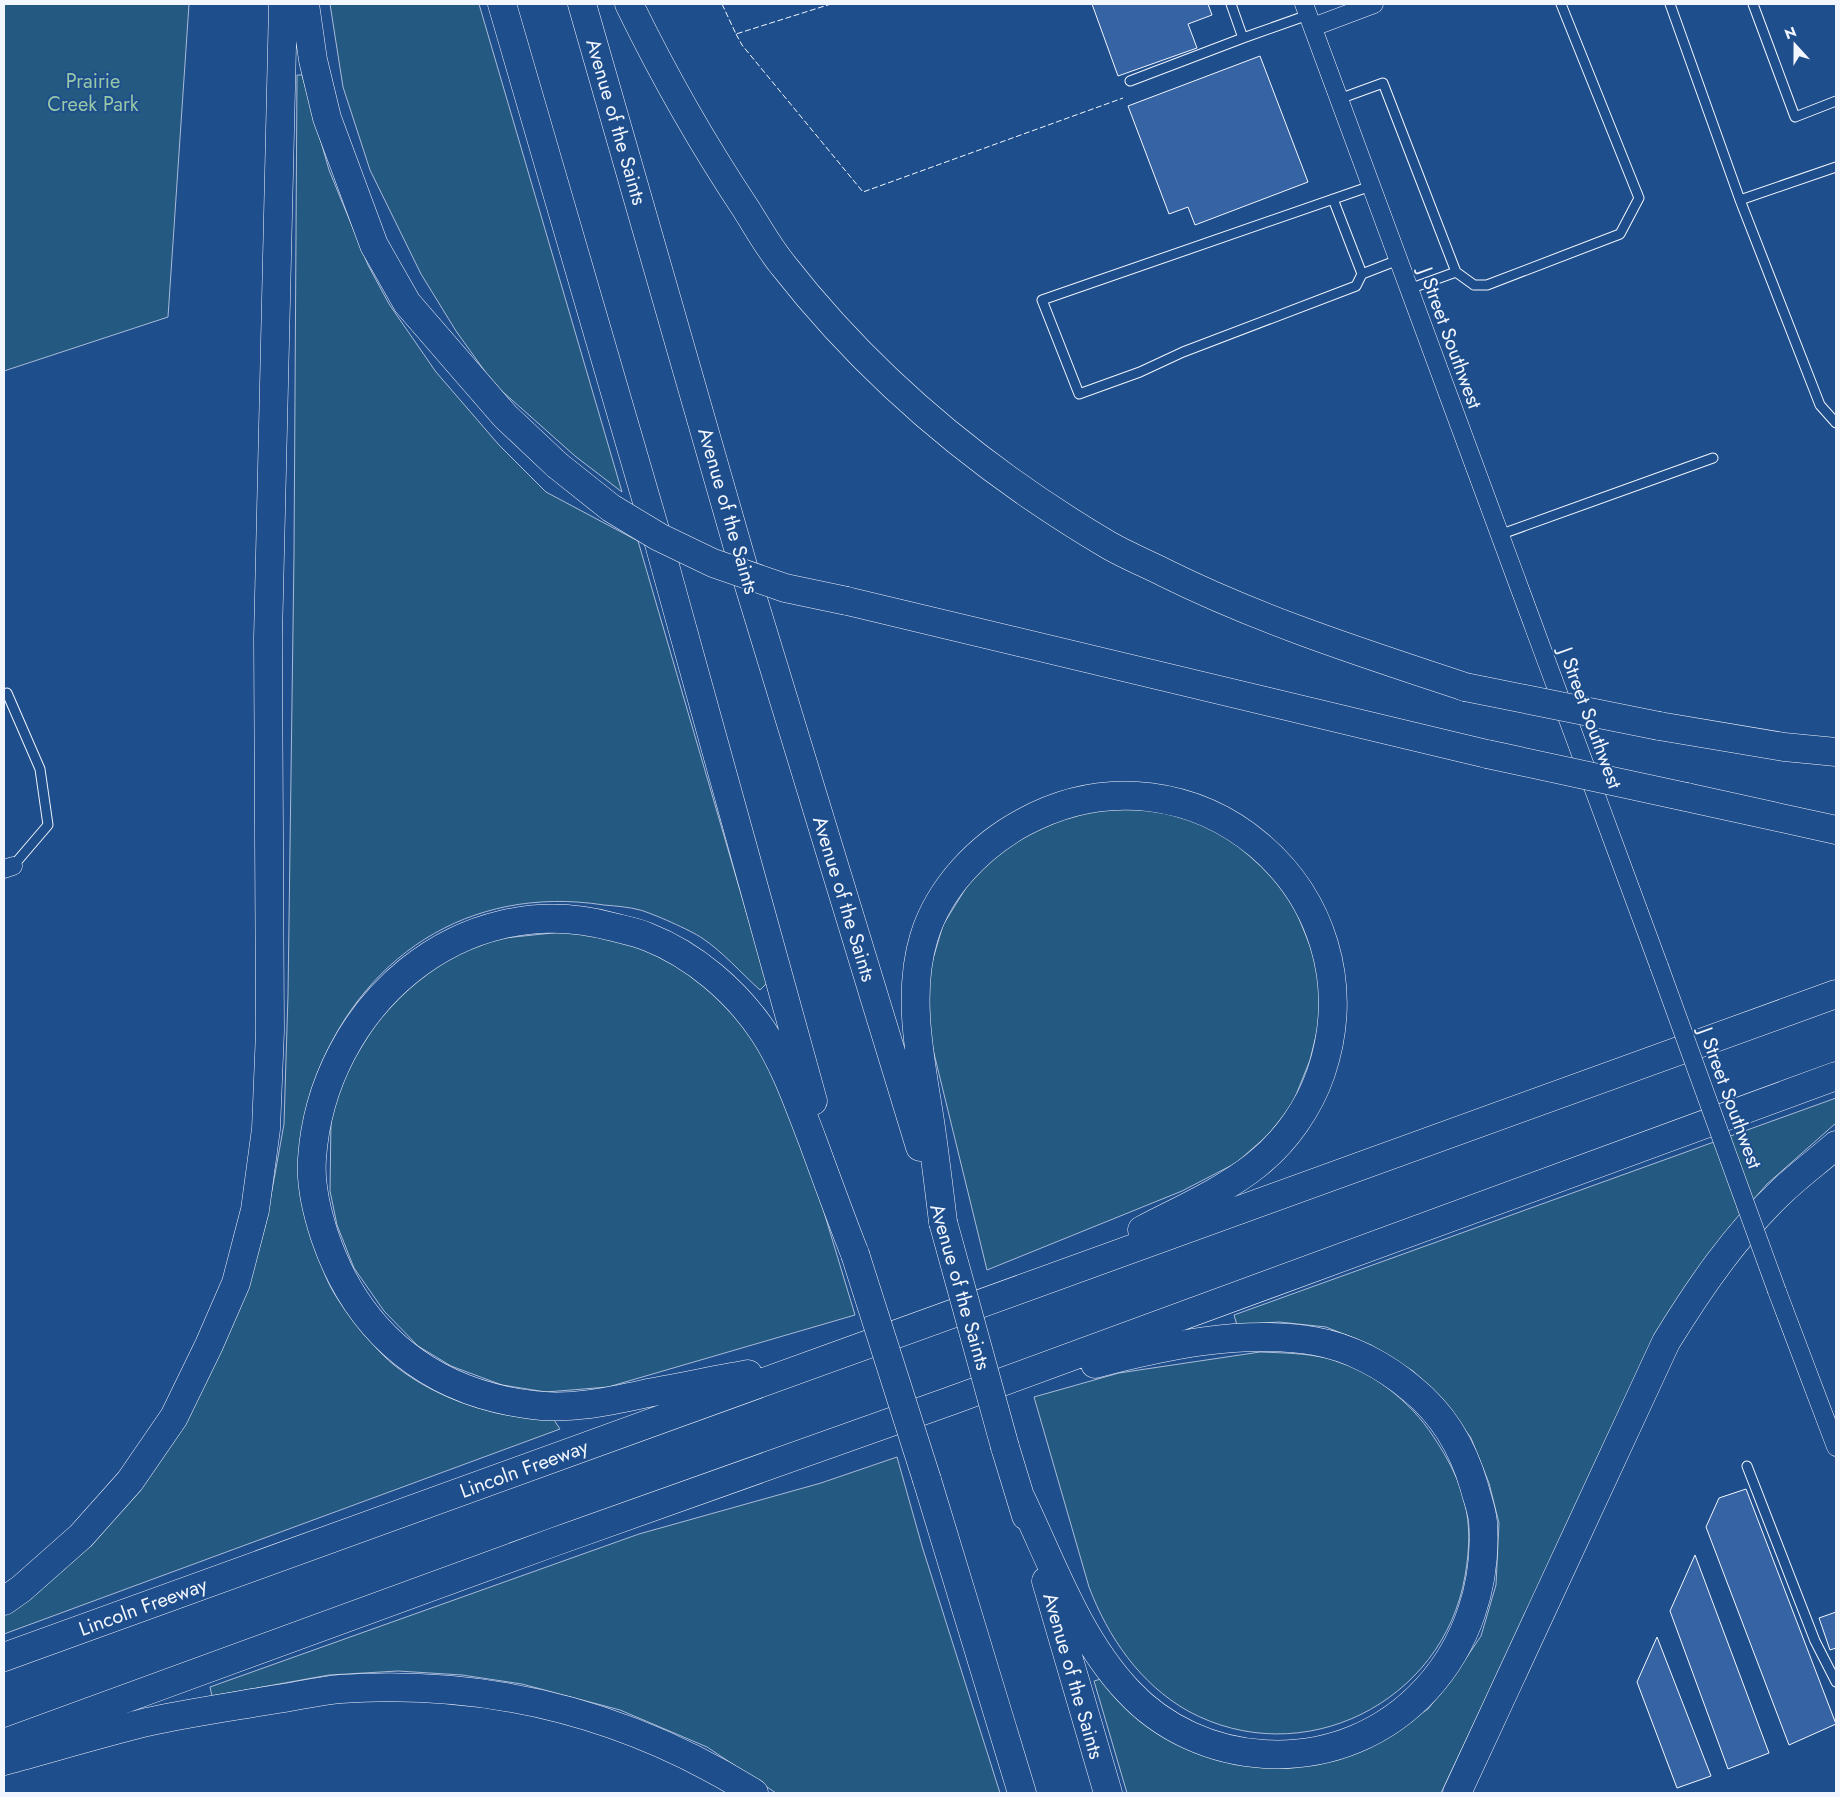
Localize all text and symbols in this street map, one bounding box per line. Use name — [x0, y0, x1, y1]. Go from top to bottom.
north arrow — [1770, 20, 1820, 70]
text: N — [1782, 22, 1799, 44]
street label: Avenue of the Saints — [578, 35, 654, 209]
park label: Prairie Creek Park — [47, 67, 139, 119]
street label: J Street Southwest — [1410, 260, 1489, 413]
street label: Avenue of the Saints — [690, 424, 766, 598]
street label: J Street Southwest — [1550, 640, 1629, 793]
street label: Avenue of the Saints — [805, 813, 883, 985]
street label: J Street Southwest — [1690, 1020, 1769, 1173]
street label: Avenue of the Saints — [922, 1200, 998, 1374]
street label: Lincoln Freeway — [456, 1432, 592, 1506]
street label: Lincoln Freeway — [75, 1570, 211, 1644]
street label: Avenue of the Saints — [1035, 1589, 1111, 1763]

